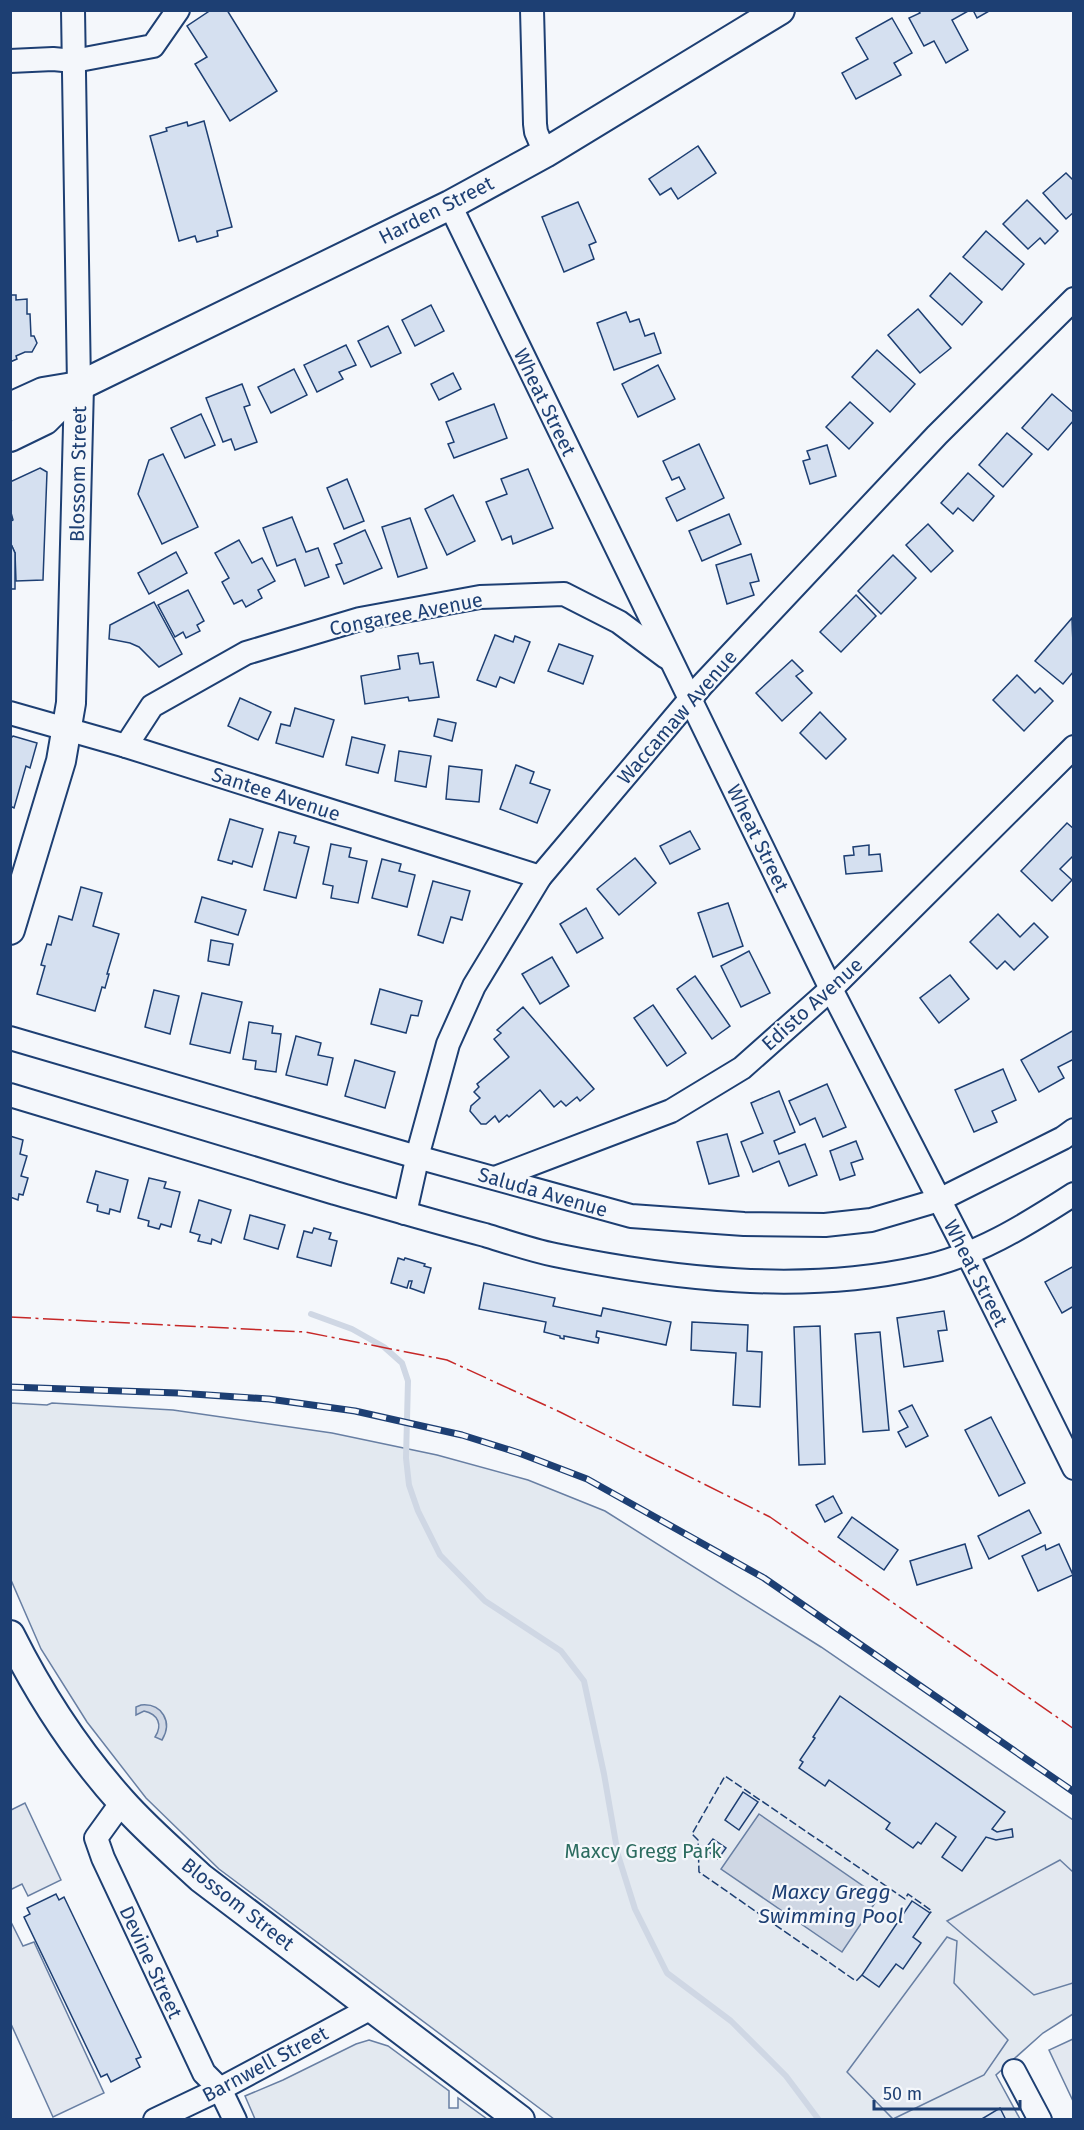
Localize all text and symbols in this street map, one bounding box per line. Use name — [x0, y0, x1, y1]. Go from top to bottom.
street label: Harden Street — [375, 170, 498, 249]
street label: Wheat Street — [509, 344, 582, 460]
street label: Blossom Street — [65, 405, 91, 542]
street label: Congaree Avenue — [327, 587, 485, 641]
street label: Waccamaw Avenue — [612, 645, 742, 789]
street label: Santee Avenue — [209, 762, 343, 826]
street label: Wheat Street — [722, 780, 795, 896]
street label: Edisto Avenue — [757, 952, 867, 1056]
street label: Saluda Avenue — [475, 1162, 611, 1222]
street label: Wheat Street — [939, 1216, 1014, 1331]
park label: Maxcy Gregg Park — [565, 1839, 722, 1863]
street label: Blossom Street — [177, 1853, 300, 1956]
water label: Maxcy Gregg Swimming Pool — [757, 1879, 904, 1929]
street label: Devine Street — [114, 1902, 188, 2023]
street label: Barnwell Street — [198, 2020, 333, 2107]
scale bar — [874, 2073, 1020, 2111]
text: 50 m — [883, 2083, 922, 2105]

